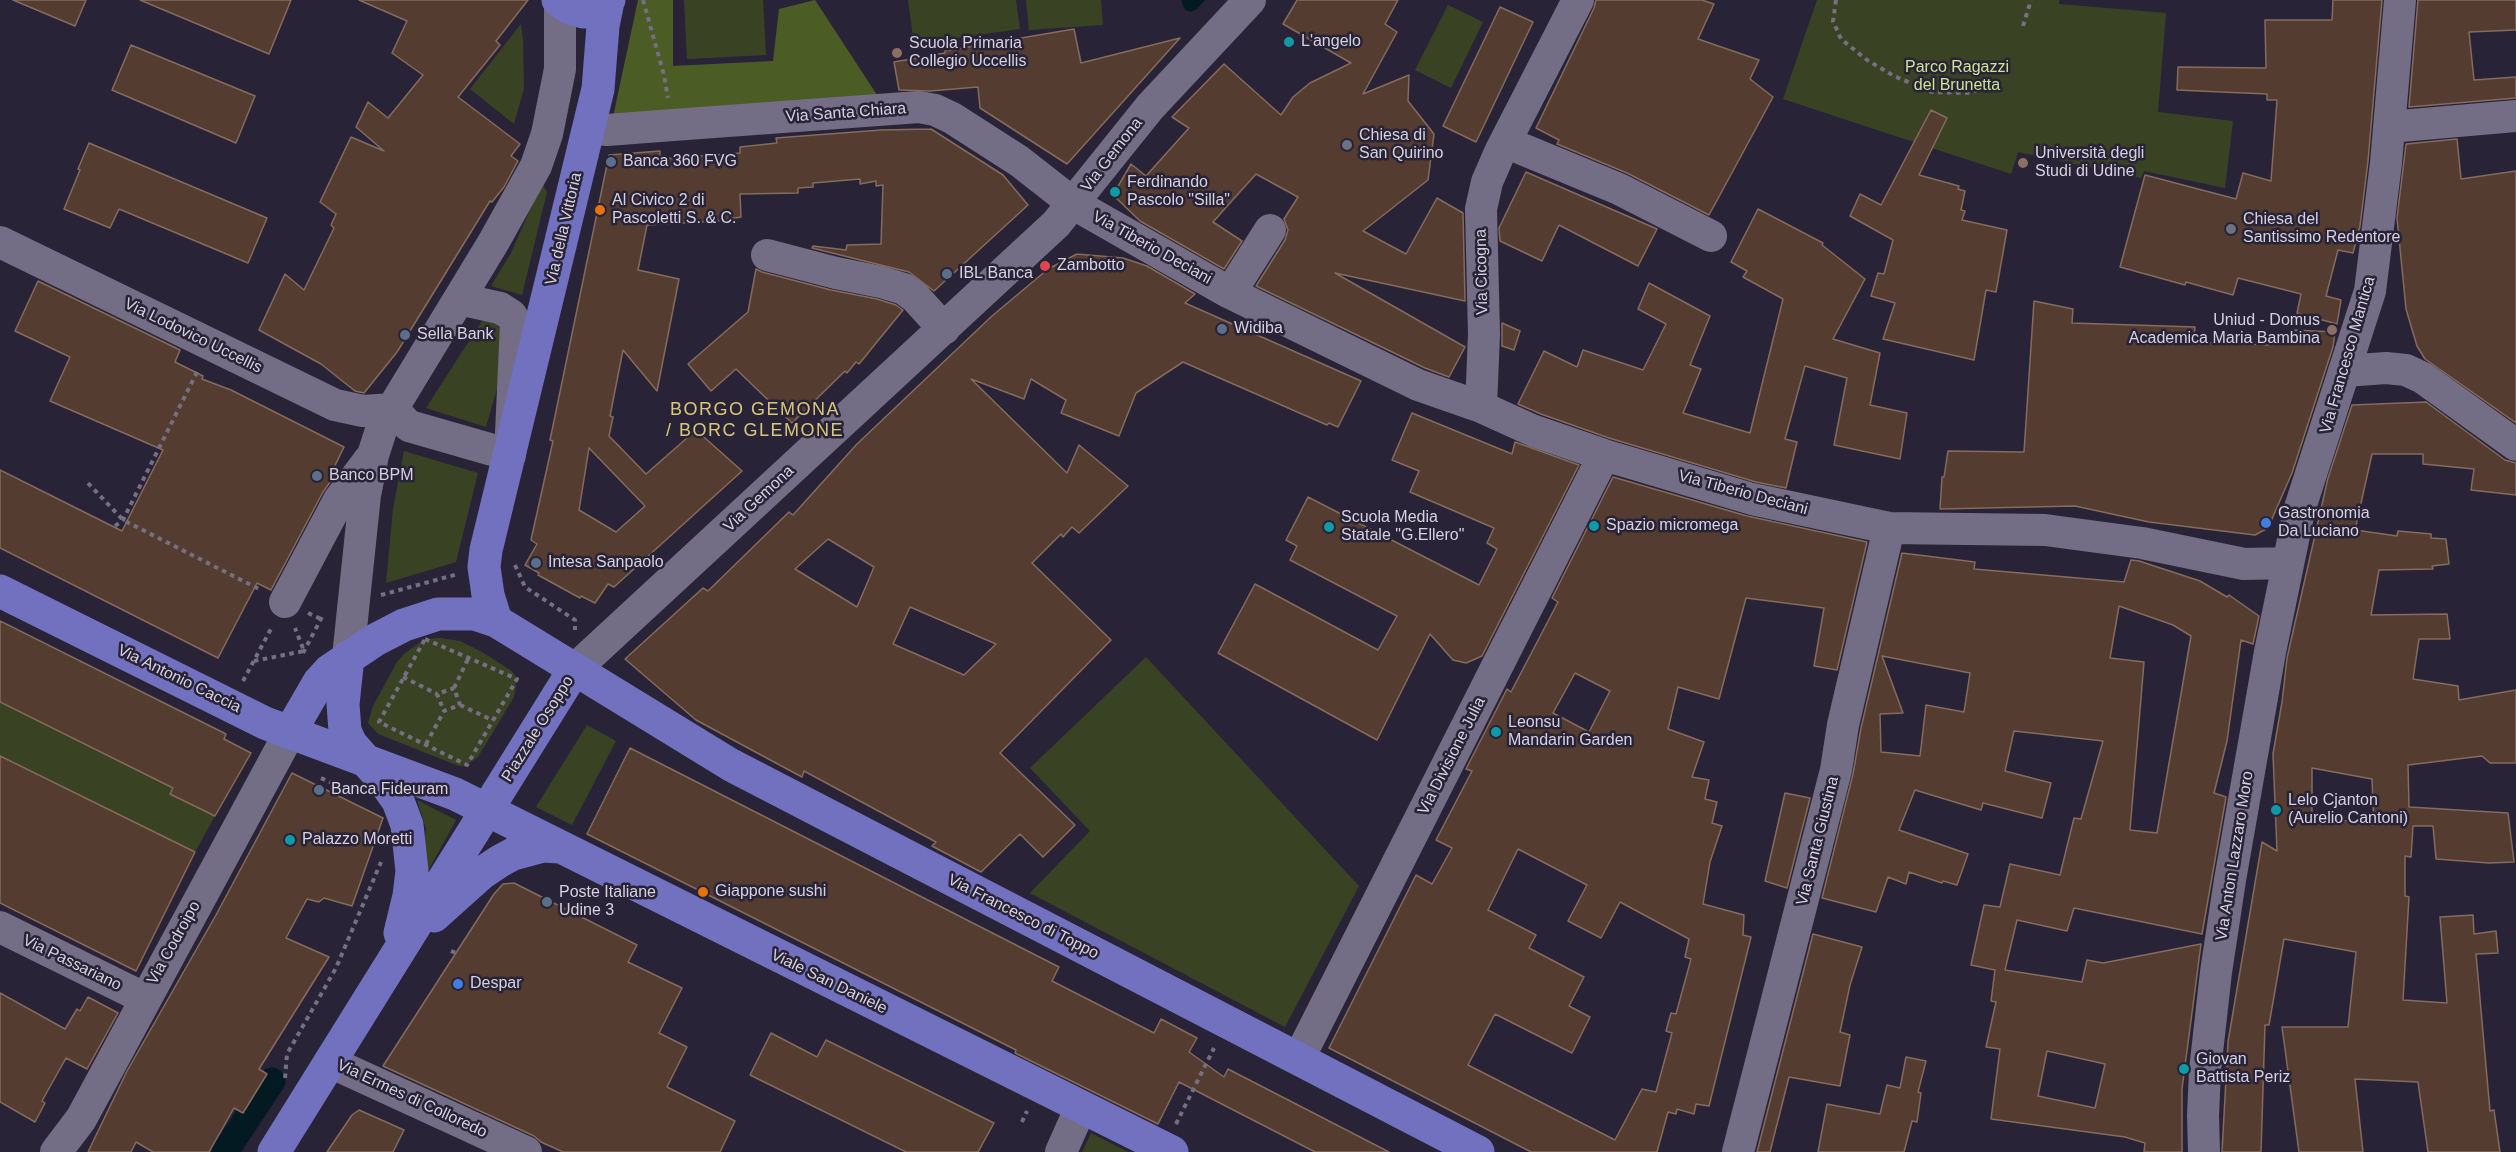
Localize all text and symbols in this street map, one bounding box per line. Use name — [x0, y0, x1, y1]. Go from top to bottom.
place label: L'angelo — [1301, 32, 1361, 52]
place label: Scuola Primaria Collegio Uccellis — [909, 34, 1026, 72]
marker: L'angelo — [1282, 35, 1296, 49]
marker: Scuola Primaria Collegio Uccellis — [890, 46, 904, 60]
park label: Parco Ragazzi del Brunetta — [1905, 58, 2009, 96]
street label: Via Santa Chiara — [785, 99, 907, 127]
street label: Via Gemona — [1077, 114, 1147, 196]
place label: Chiesa di San Quirino — [1359, 126, 1443, 164]
marker: Chiesa di San Quirino — [1340, 138, 1354, 152]
place label: Università degli Studi di Udine — [2035, 144, 2144, 182]
place label: Banca 360 FVG — [623, 152, 737, 172]
marker: Banca 360 FVG — [604, 155, 618, 169]
marker: Università degli Studi di Udine — [2016, 156, 2030, 170]
street label: Via della Vittoria — [542, 171, 586, 287]
place label: Ferdinando Pascolo "Silla" — [1127, 173, 1230, 211]
marker: Ferdinando Pascolo "Silla" — [1108, 185, 1122, 199]
place label: Al Civico 2 di Pascoletti S. & C. — [612, 191, 736, 229]
marker: Al Civico 2 di Pascoletti S. & C. — [593, 203, 607, 217]
street label: Via Tiberio Deciani — [1089, 207, 1215, 289]
place label: Chiesa del Santissimo Redentore — [2243, 210, 2400, 248]
marker: Chiesa del Santissimo Redentore — [2224, 222, 2238, 236]
street label: Via Cicogna — [1472, 229, 1492, 315]
place label: Zambotto — [1057, 256, 1125, 276]
marker: Zambotto — [1038, 259, 1052, 273]
place label: IBL Banca — [959, 264, 1033, 284]
marker: IBL Banca — [940, 267, 954, 281]
street label: Via Francesco Mantica — [2316, 274, 2380, 436]
street label: Via Lodovico Uccellis — [121, 294, 265, 378]
place label: Uniud - Domus Academica Maria Bambina — [2129, 311, 2320, 349]
place label: Widiba — [1234, 319, 1283, 339]
marker: Widiba — [1215, 322, 1229, 336]
marker: Uniud - Domus Academica Maria Bambina — [2325, 323, 2339, 337]
place label: Sella Bank — [417, 325, 493, 345]
marker: Sella Bank — [398, 328, 412, 342]
district label: BORGO GEMONA / BORC GLEMONE — [666, 399, 844, 442]
street label: Via Gemona — [720, 462, 798, 536]
place label: Banco BPM — [329, 466, 413, 486]
street label: Via Tiberio Deciani — [1676, 466, 1810, 520]
marker: Banco BPM — [310, 469, 324, 483]
place label: Gastronomia Da Luciano — [2278, 504, 2370, 542]
place label: Scuola Media Statale "G.Ellero" — [1341, 508, 1464, 546]
place label: Spazio micromega — [1606, 516, 1738, 536]
marker: Gastronomia Da Luciano — [2259, 516, 2273, 530]
marker: Spazio micromega — [1587, 519, 1601, 533]
marker: Scuola Media Statale "G.Ellero" — [1322, 520, 1336, 534]
place label: Intesa Sanpaolo — [548, 553, 664, 573]
marker: Intesa Sanpaolo — [529, 556, 543, 570]
street label: Via Antonio Caccia — [114, 641, 244, 717]
street label: Piazzale Osoppo — [498, 673, 578, 785]
street label: Via Divisione Julia — [1414, 694, 1490, 818]
place label: Leonsu Mandarin Garden — [1508, 713, 1633, 751]
marker: Leonsu Mandarin Garden — [1489, 725, 1503, 739]
street label: Via Anton Lazzaro Moro — [2212, 770, 2258, 942]
street label: Via Santa Giustina — [1793, 775, 1843, 907]
place label: Banca Fideuram — [331, 780, 448, 800]
marker: Banca Fideuram — [312, 783, 326, 797]
place label: Lelo Cjanton (Aurelio Cantoni) — [2288, 791, 2408, 829]
marker: Lelo Cjanton (Aurelio Cantoni) — [2269, 803, 2283, 817]
place label: Palazzo Moretti — [302, 830, 412, 850]
marker: Palazzo Moretti — [283, 833, 297, 847]
street label: Via Francesco di Toppo — [944, 871, 1102, 963]
place label: Giappone sushi — [715, 882, 826, 902]
place label: Poste Italiane Udine 3 — [559, 883, 656, 921]
marker: Giappone sushi — [696, 885, 710, 899]
marker: Poste Italiane Udine 3 — [540, 895, 554, 909]
street label: Via Codroipo — [143, 898, 205, 988]
street label: Via Passariano — [20, 931, 124, 995]
street label: Viale San Daniele — [768, 946, 890, 1018]
place label: Despar — [470, 974, 522, 994]
marker: Despar — [451, 977, 465, 991]
place label: Giovan Battista Periz — [2196, 1050, 2290, 1088]
street label: Via Ermes di Colloredo — [334, 1056, 490, 1142]
marker: Giovan Battista Periz — [2177, 1062, 2191, 1076]

